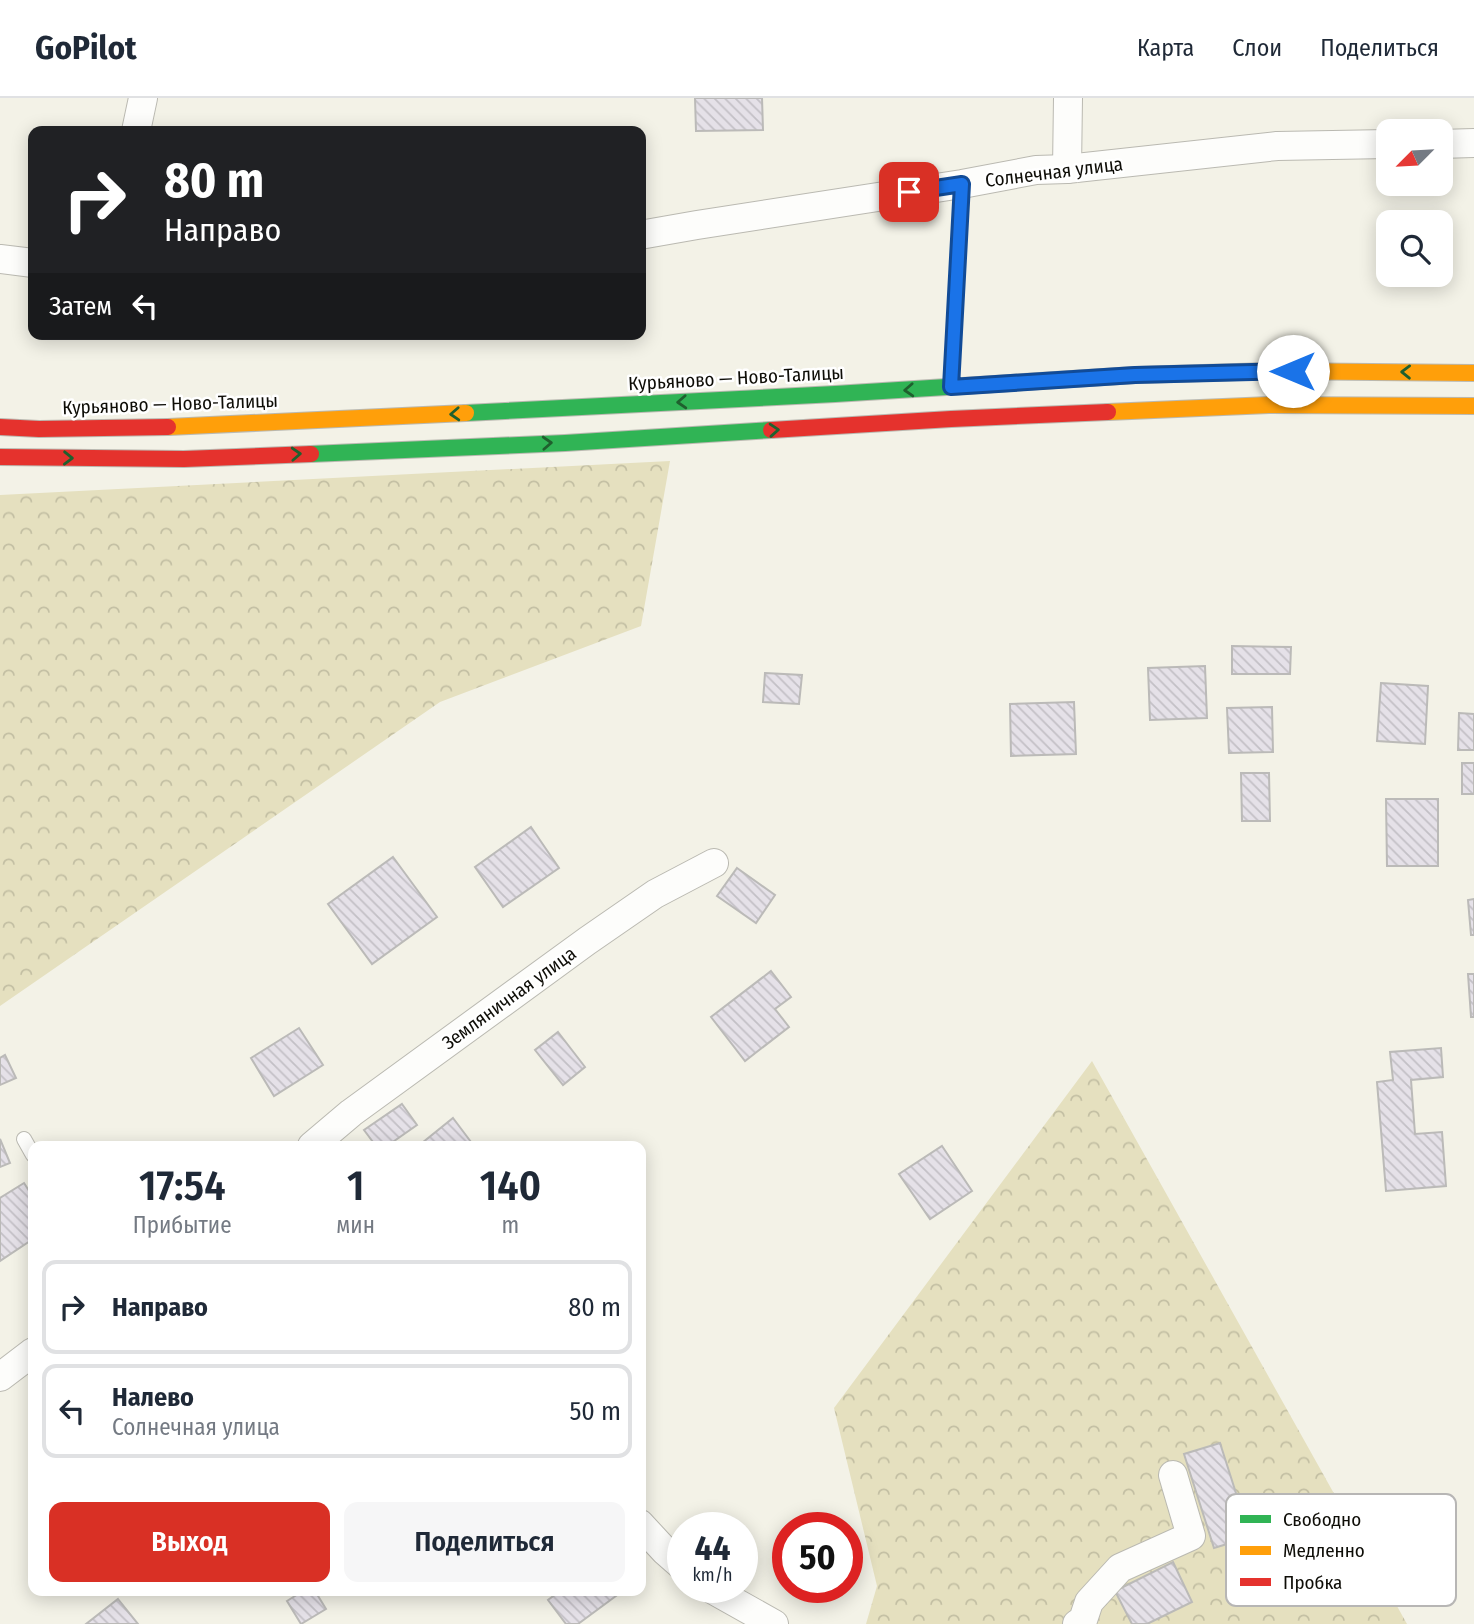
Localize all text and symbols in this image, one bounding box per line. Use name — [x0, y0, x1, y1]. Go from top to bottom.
text: GoPilot — [35, 28, 137, 68]
text: Карта — [1137, 34, 1194, 62]
text: Слои — [1232, 34, 1282, 62]
text: Поделиться — [1320, 34, 1439, 62]
north arrow — [1376, 119, 1452, 196]
map controls — [1376, 119, 1453, 287]
text: 80 m — [164, 151, 264, 210]
street label: Солнечная улица — [984, 152, 1124, 192]
icon: right — [49, 154, 140, 245]
pin — [879, 162, 939, 222]
icon: arrive — [890, 173, 928, 211]
button: search — [1376, 210, 1453, 287]
text: Направо — [164, 211, 281, 249]
icon: left — [126, 287, 164, 325]
text: Затем — [49, 291, 112, 322]
position arrow — [1256, 334, 1330, 408]
street label: Курьяново — Ново-Талицы — [628, 361, 844, 395]
one-way arrow — [1400, 365, 1411, 380]
one-way arrow — [904, 382, 915, 397]
street label: Курьяново — Ново-Талицы — [62, 389, 278, 419]
one-way arrow — [676, 395, 687, 410]
one-way arrow — [449, 406, 460, 421]
one-way arrow — [769, 422, 780, 437]
one-way arrow — [542, 436, 553, 451]
one-way arrow — [290, 447, 301, 462]
one-way arrow — [63, 450, 74, 466]
street label: Земляничная улица — [438, 942, 580, 1054]
text: 17:54 — [139, 1161, 225, 1211]
text: 1 — [347, 1161, 364, 1211]
text: 140 — [480, 1161, 541, 1211]
text: Прибытие — [133, 1211, 232, 1239]
text: мин — [336, 1211, 375, 1239]
text: m — [502, 1211, 519, 1239]
icon: right — [53, 1288, 91, 1326]
text: Направо — [112, 1292, 208, 1323]
text: 80 m — [568, 1292, 621, 1323]
text: Налево — [112, 1382, 194, 1413]
icon: left — [53, 1392, 91, 1430]
text: 50 m — [569, 1396, 621, 1427]
text: Солнечная улица — [112, 1413, 280, 1441]
legend — [1226, 1494, 1456, 1606]
button: Выход — [49, 1502, 330, 1582]
button: Поделиться — [344, 1502, 625, 1582]
text: Свободно — [1283, 1508, 1361, 1531]
speed limit sign: 50 — [772, 1512, 863, 1603]
text: 44 — [695, 1527, 730, 1569]
text: Медленно — [1283, 1539, 1365, 1562]
text: km/h — [692, 1564, 733, 1586]
text: Пробка — [1283, 1571, 1342, 1594]

